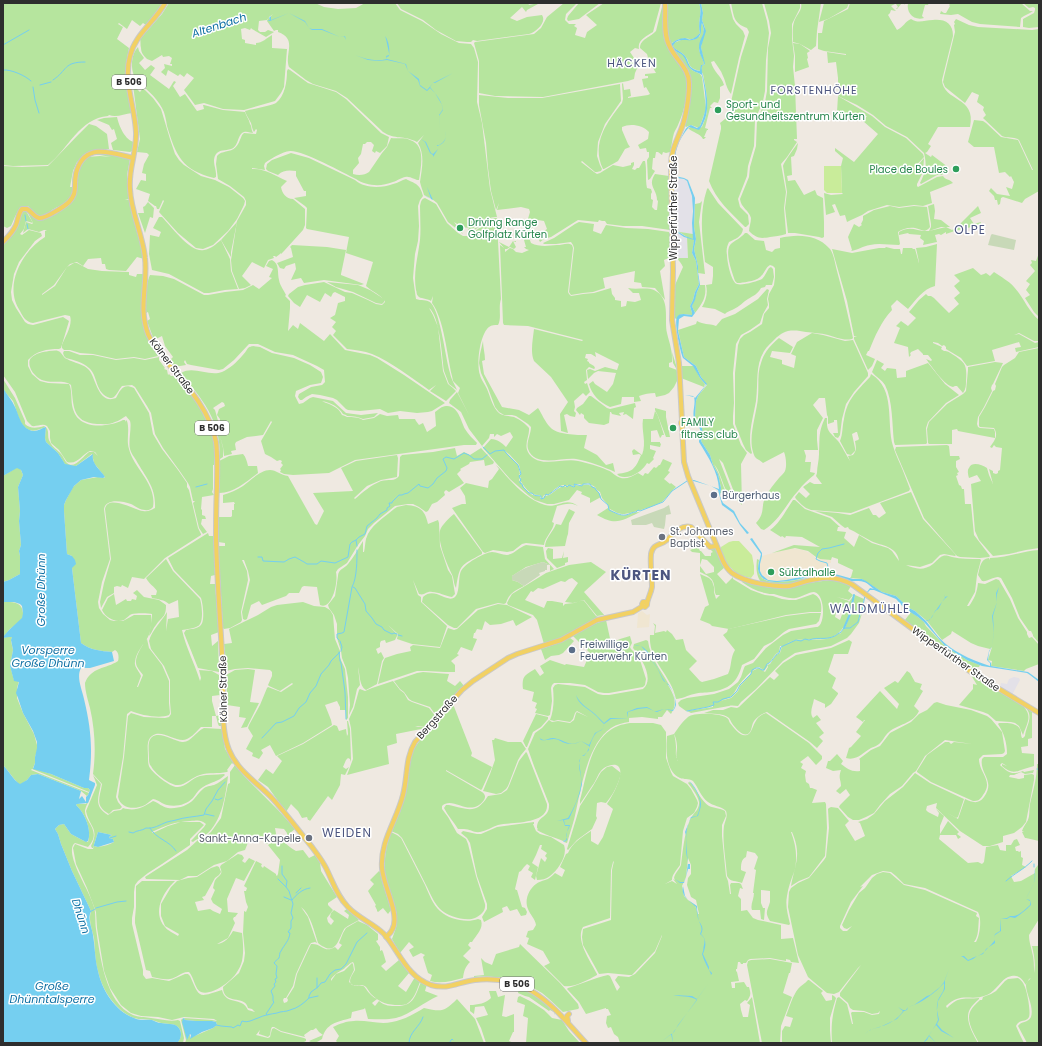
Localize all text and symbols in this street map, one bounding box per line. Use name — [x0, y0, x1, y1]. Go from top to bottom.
water label: Altenbach — [189, 9, 248, 42]
district label: HÄCKEN — [607, 55, 657, 71]
road number: B 506 — [112, 75, 146, 89]
district label: FORSTENHÖHE — [770, 82, 858, 98]
place label: Sport- und Gesundheitszentrum Kürten — [726, 97, 865, 124]
marker: Sport- und Gesundheitszentrum Kürten — [713, 105, 723, 115]
street label: Wipperfürther Straße — [666, 156, 681, 260]
place label: Place de Boules — [870, 162, 948, 177]
marker: Place de Boules — [951, 164, 961, 174]
place label: Driving Range Golfplatz Kürten — [468, 215, 547, 242]
district label: OLPE — [954, 221, 986, 238]
marker: Driving Range Golfplatz Kürten — [455, 223, 465, 233]
street label: Kölner Straße — [146, 335, 198, 397]
place label: FAMILY fitness club — [681, 415, 738, 442]
road number: B 506 — [195, 421, 229, 435]
marker: FAMILY fitness club — [668, 423, 678, 433]
place label: Bürgerhaus — [722, 488, 780, 503]
marker: Bürgerhaus — [709, 490, 719, 500]
place label: St. Johannes Baptist — [670, 524, 733, 551]
marker: St. Johannes Baptist — [657, 532, 667, 542]
water label: Große Dhünn — [33, 554, 49, 627]
district label: KÜRTEN — [610, 565, 672, 585]
place label: Sülztalhalle — [779, 565, 835, 580]
marker: Sülztalhalle — [766, 567, 776, 577]
district label: WALDMÜHLE — [830, 600, 910, 617]
street label: Wipperfürther Straße — [909, 623, 1003, 695]
place label: Freiwillige Feuerwehr Kürten — [580, 637, 667, 664]
water label: Vorsperre Große Dhünn — [12, 642, 85, 671]
marker: Freiwillige Feuerwehr Kürten — [567, 645, 577, 655]
street label: Kölner Straße — [215, 655, 231, 723]
street label: Bergstraße — [413, 691, 461, 743]
district label: WEIDEN — [322, 824, 372, 841]
place label: Sankt-Anna-Kapelle — [199, 831, 301, 846]
marker: Sankt-Anna-Kapelle — [304, 833, 314, 843]
water label: Dhünn — [68, 896, 94, 936]
road number: B 506 — [500, 977, 534, 991]
water label: Große Dhünntalsperre — [9, 978, 95, 1007]

